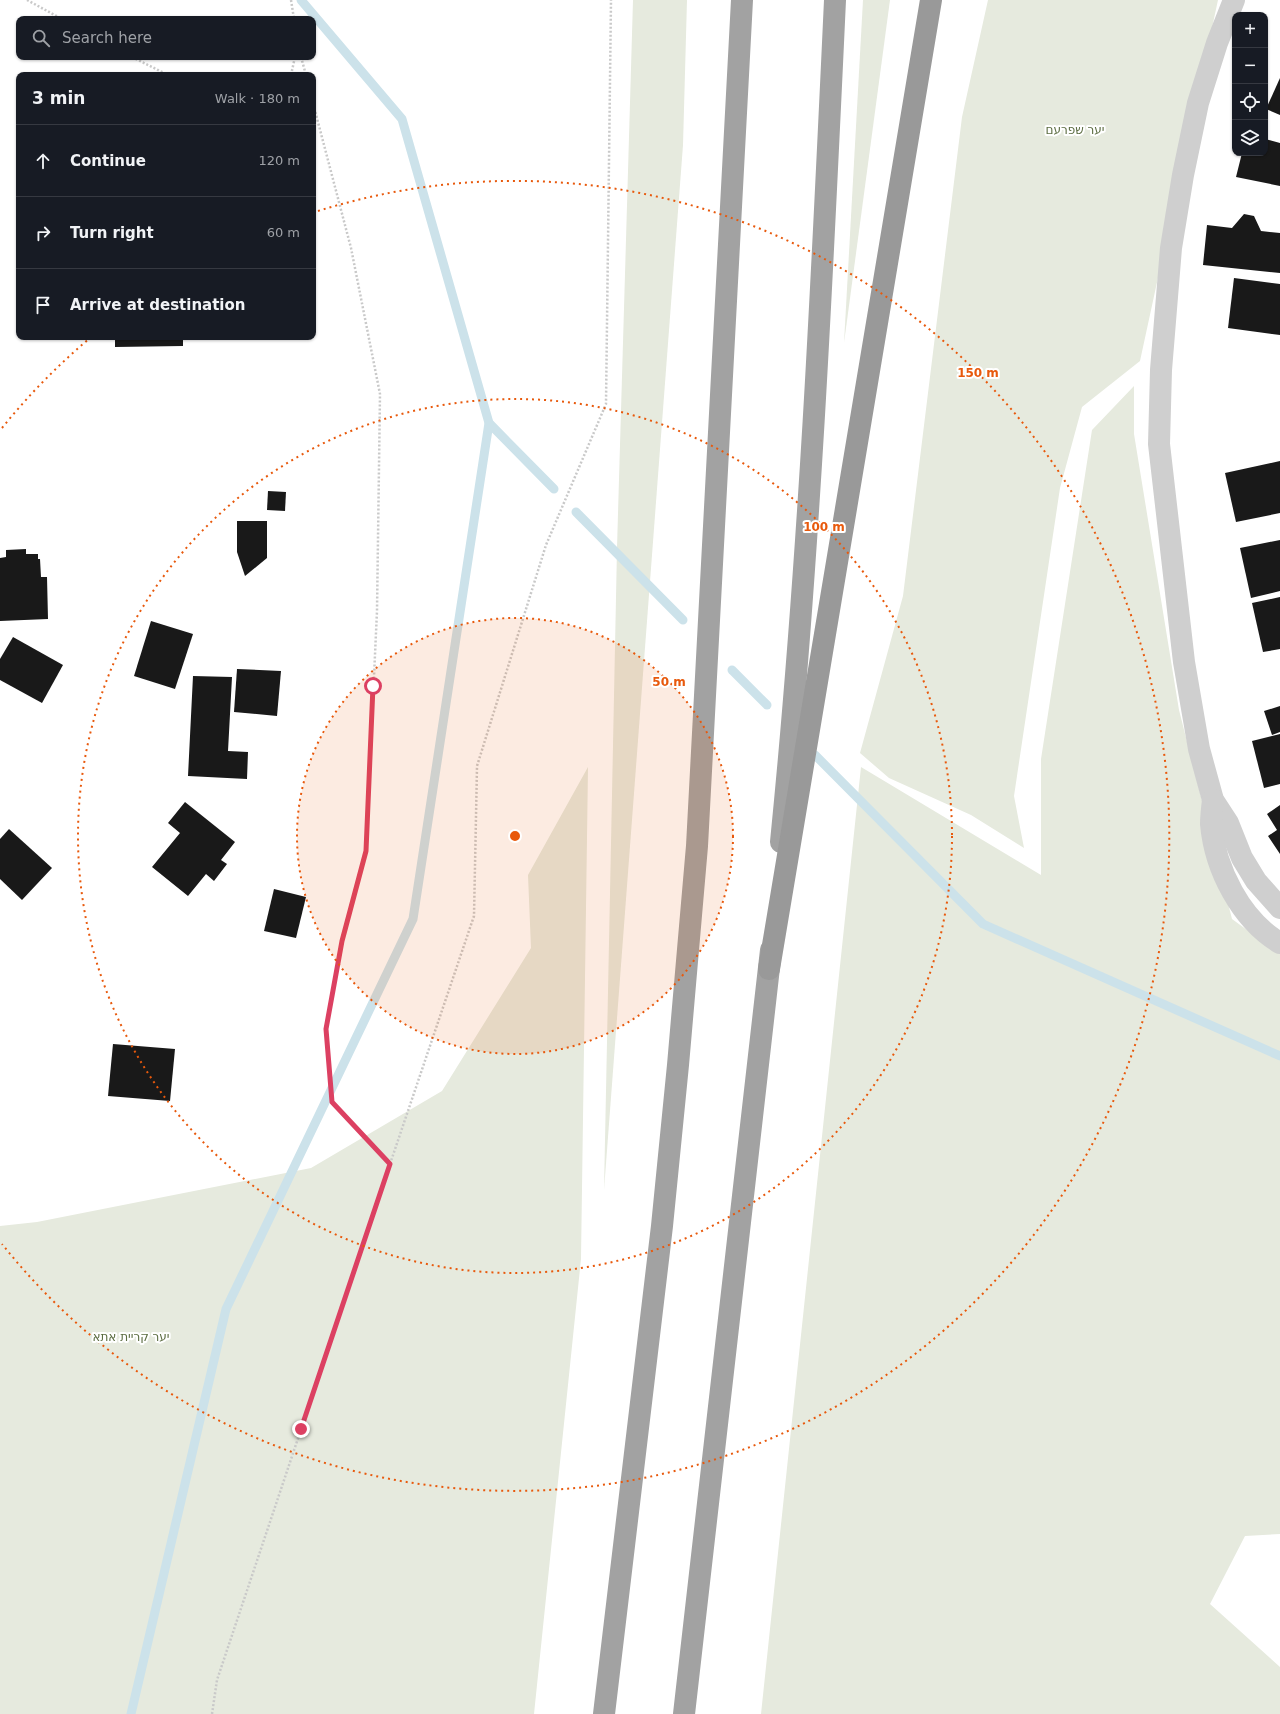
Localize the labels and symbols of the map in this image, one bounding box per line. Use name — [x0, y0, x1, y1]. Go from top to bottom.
park label: יער שפרעם — [1045, 123, 1105, 137]
text: 150 m — [957, 366, 999, 380]
text: 100 m — [803, 520, 845, 534]
text: 50 m — [652, 675, 686, 689]
route start — [364, 677, 382, 695]
centre of rings — [508, 829, 522, 843]
park label: יער קריית אתא — [92, 1330, 170, 1344]
route end — [292, 1420, 310, 1438]

